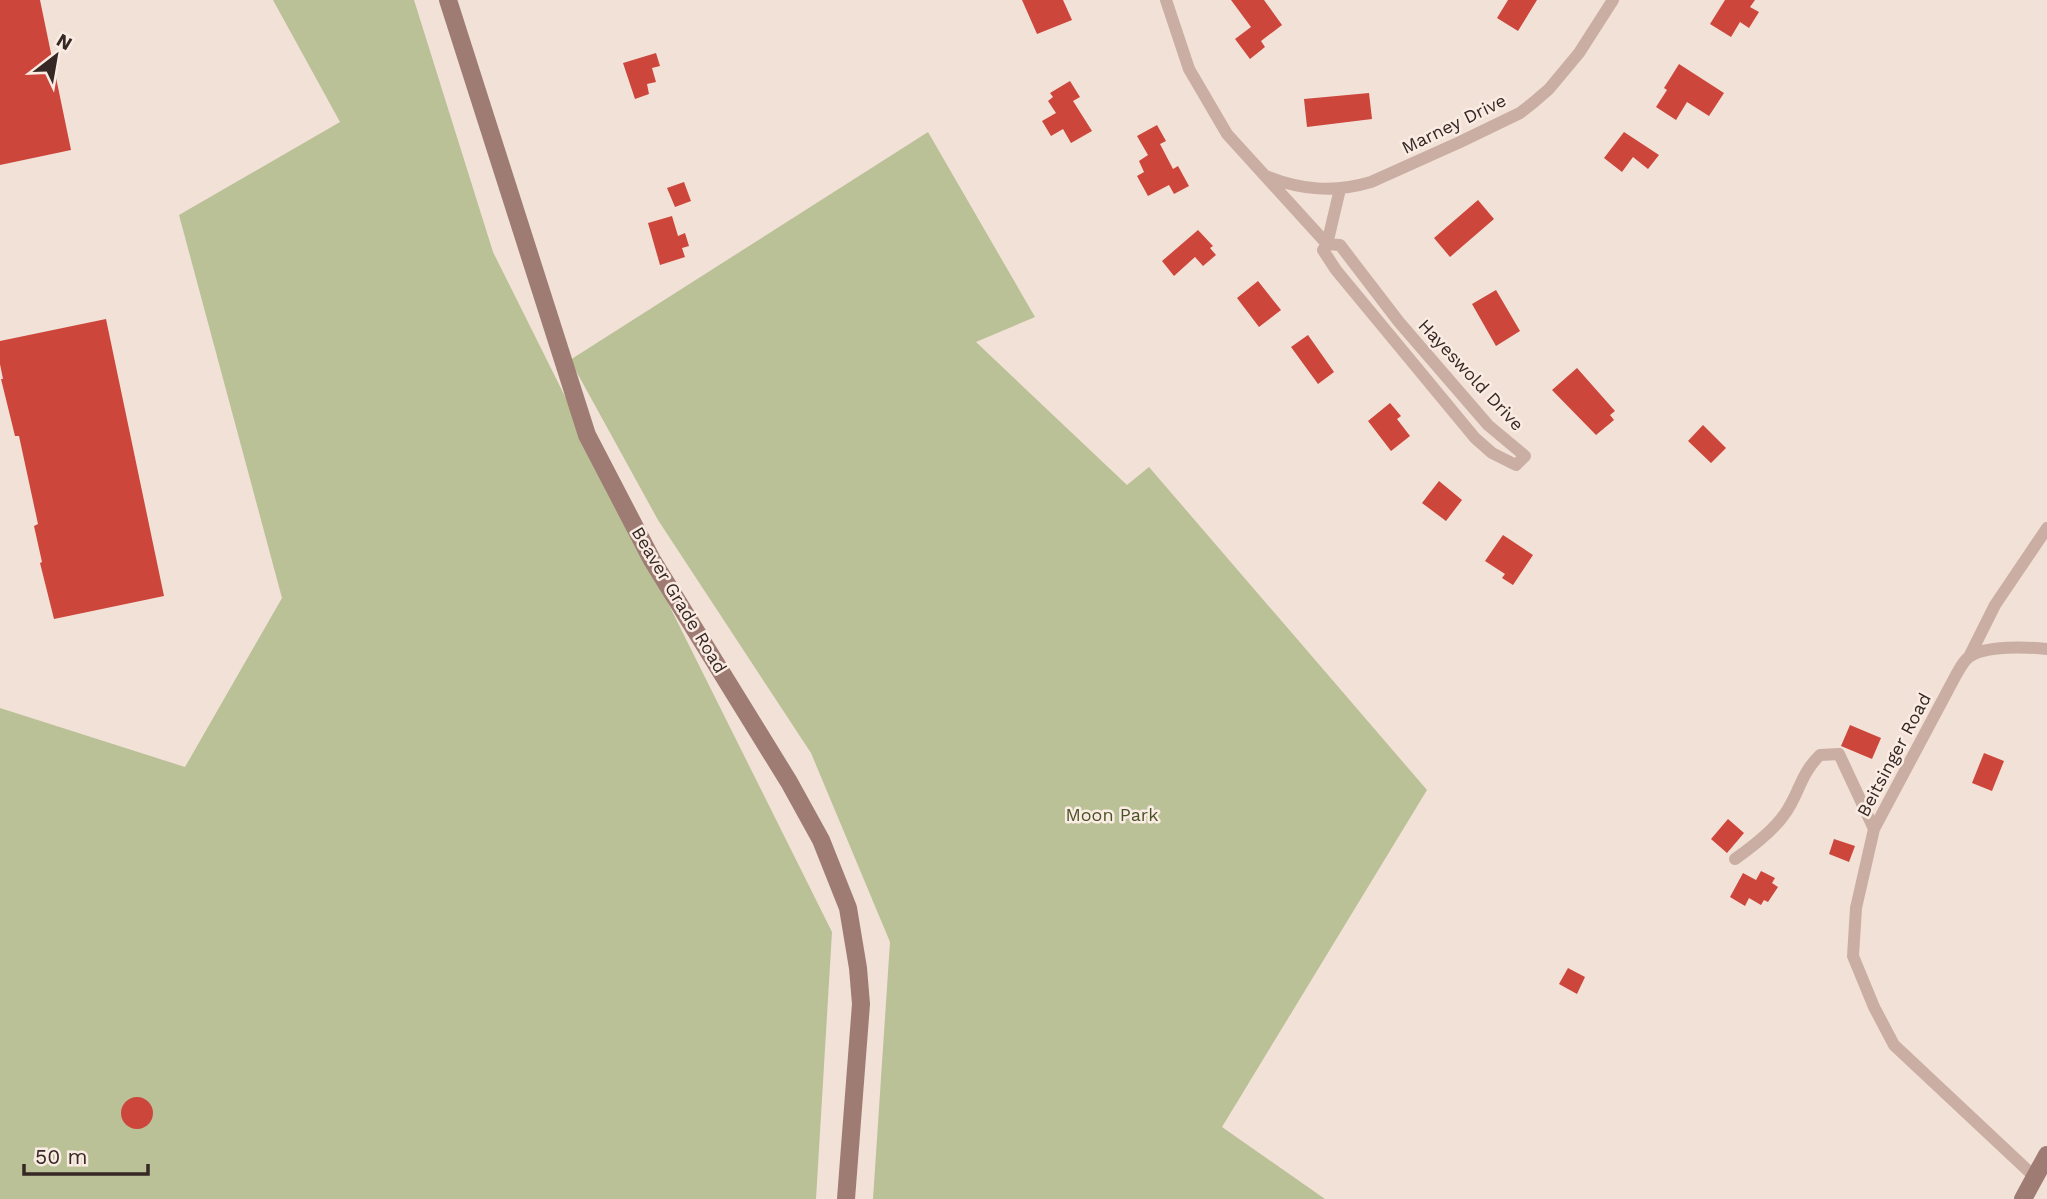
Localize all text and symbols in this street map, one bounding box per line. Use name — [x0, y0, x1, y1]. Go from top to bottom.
north arrow — [21, 21, 91, 91]
text: N — [53, 28, 76, 55]
street label: Marney Drive — [1398, 89, 1509, 158]
street label: Hayeswold Drive — [1414, 315, 1528, 435]
street label: Beaver Grade Road — [627, 523, 731, 677]
street label: Beitsinger Road — [1852, 689, 1935, 820]
park label: Moon Park — [1066, 804, 1158, 825]
scale bar — [24, 1132, 149, 1176]
text: 50 m — [35, 1144, 87, 1169]

